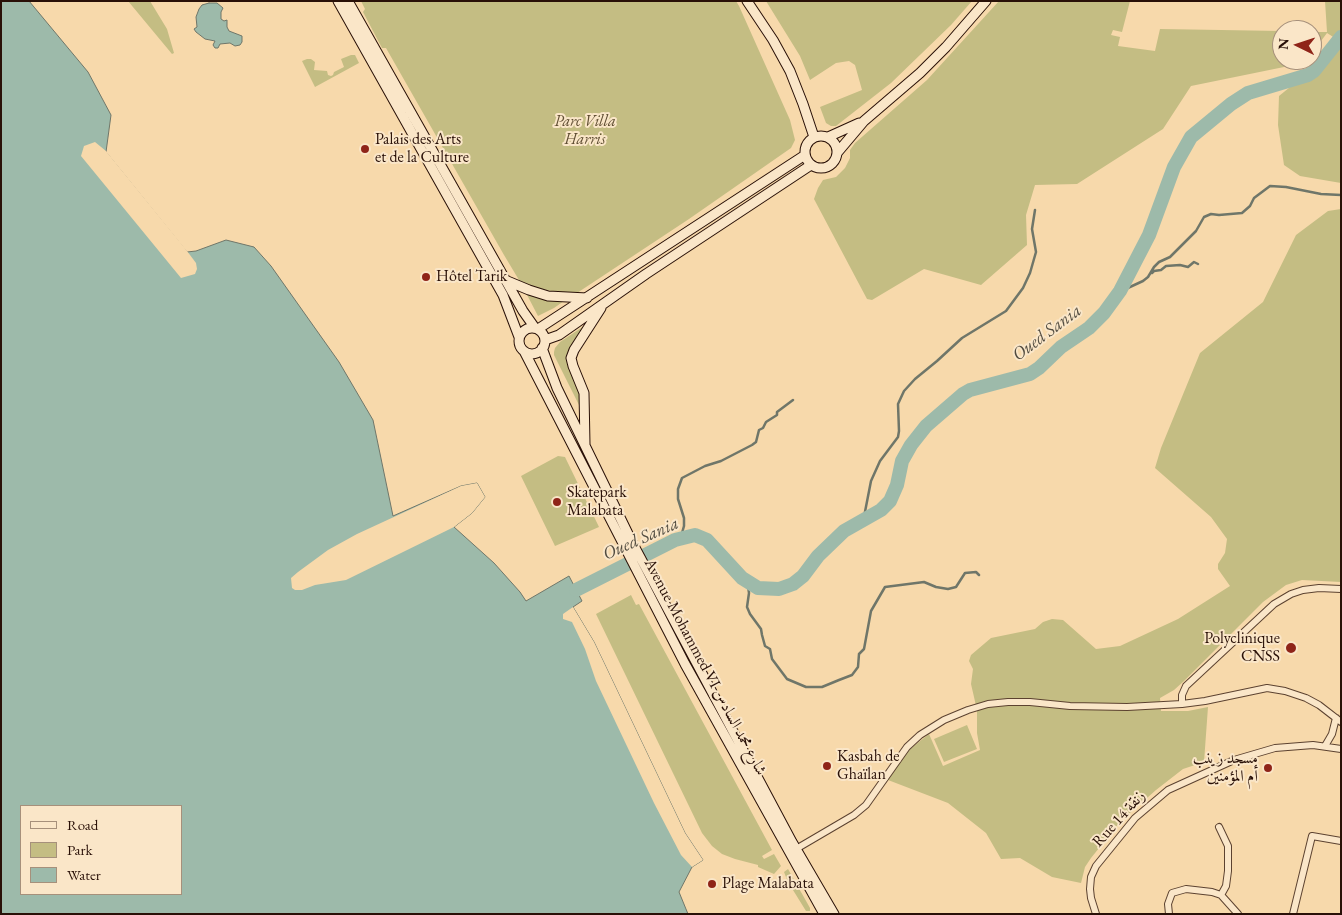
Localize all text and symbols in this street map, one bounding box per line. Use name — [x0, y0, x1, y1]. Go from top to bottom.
north arrow — [1272, 20, 1322, 70]
text: N — [1274, 38, 1292, 50]
park label: Parc Villa Harris — [554, 112, 616, 150]
place label: Palais des Arts et de la Culture — [375, 130, 469, 168]
marker: Palais des Arts et de la Culture — [359, 143, 371, 155]
place label: Hôtel Tarik — [436, 267, 507, 287]
marker: Hôtel Tarik — [420, 271, 432, 283]
water label: Oued Sania — [1008, 300, 1086, 366]
place label: Skatepark Malabata — [567, 483, 627, 521]
marker: Skatepark Malabata — [551, 496, 563, 508]
water label: Oued Sania — [600, 513, 682, 565]
street label: Avenue Mohammed VI شارع محمد السادس — [640, 555, 770, 779]
place label: Polyclinique CNSS — [1204, 629, 1280, 667]
marker: Polyclinique CNSS — [1284, 641, 1298, 655]
place label: Kasbah de Ghaïlan — [837, 747, 900, 785]
place label: مسجد زينب أم المؤمنين — [1193, 749, 1258, 787]
marker: Kasbah de Ghaïlan — [821, 760, 833, 772]
marker: مسجد زينب أم المؤمنين — [1262, 762, 1274, 774]
street label: Rue 14 زنقة — [1089, 787, 1149, 851]
legend — [20, 805, 182, 895]
text: Road — [67, 815, 98, 834]
text: Park — [67, 840, 93, 859]
text: Water — [67, 865, 101, 884]
place label: Plage Malabata — [722, 874, 814, 894]
marker: Plage Malabata — [706, 878, 718, 890]

